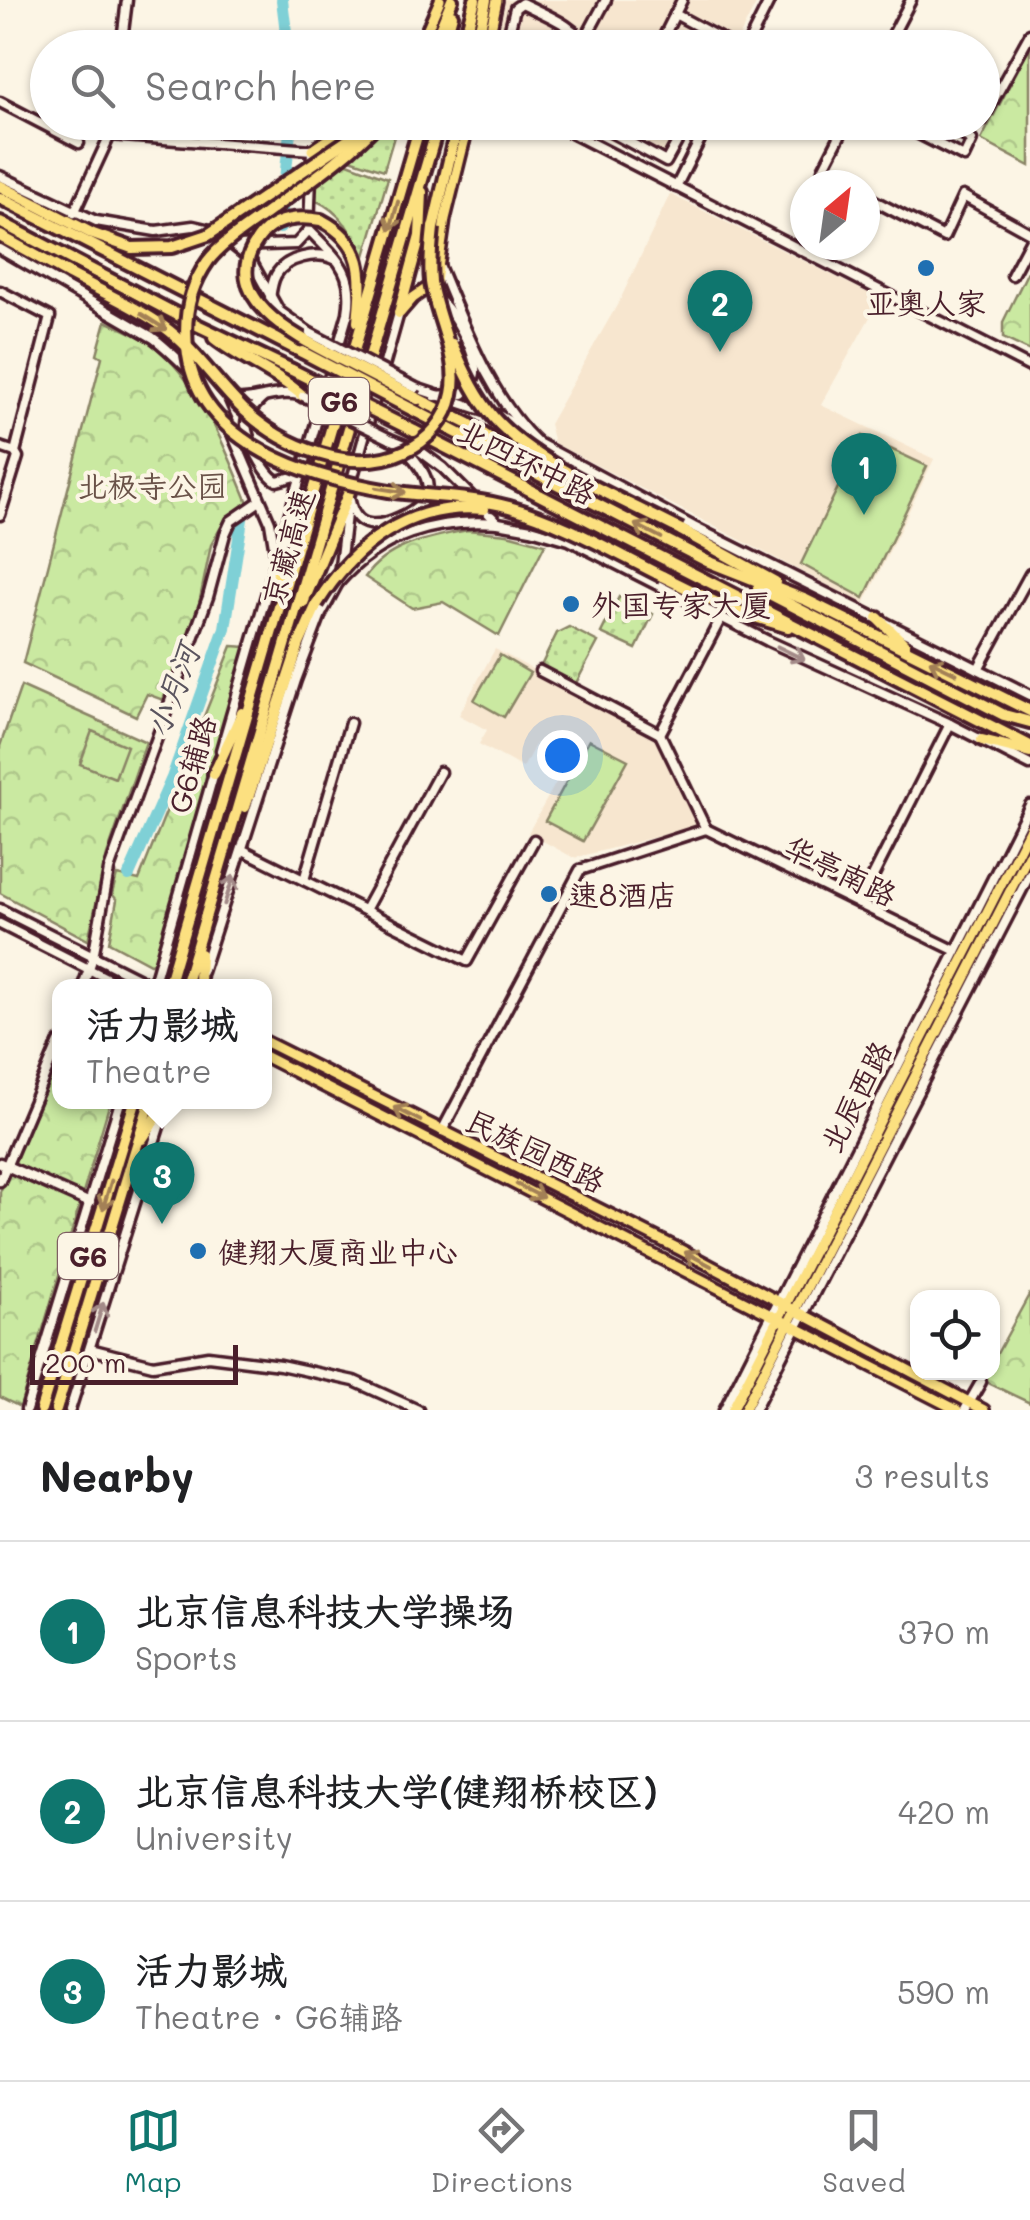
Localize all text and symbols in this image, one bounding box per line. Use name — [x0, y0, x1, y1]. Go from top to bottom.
search box — [30, 30, 1000, 140]
icon: search — [65, 58, 120, 113]
text: Search here — [145, 60, 376, 110]
north arrow — [790, 170, 880, 260]
one-way arrow — [384, 200, 402, 231]
marker: 亚奥人家 — [915, 257, 937, 279]
pin: 2 — [688, 270, 752, 352]
place label: 亚奥人家 — [866, 282, 986, 322]
one-way arrow — [140, 311, 168, 332]
road number: G6 — [309, 378, 369, 424]
street label: 北四环中路 — [451, 409, 603, 513]
pin: 1 — [832, 432, 896, 515]
park label: 北极寺公园 — [77, 465, 227, 505]
one-way arrow — [374, 482, 407, 500]
street label: 京藏高速 — [251, 484, 323, 610]
one-way arrow — [634, 521, 663, 540]
place label: 外国专家大厦 — [591, 584, 771, 624]
marker: 外国专家大厦 — [560, 593, 582, 615]
water label: 小月河 — [134, 633, 210, 742]
one-way arrow — [775, 644, 805, 663]
one-way arrow — [929, 657, 958, 676]
street label: G6辅路 — [158, 710, 224, 818]
your location — [537, 730, 588, 781]
street label: 华亭南路 — [778, 826, 904, 914]
place label: 速8酒店 — [569, 874, 677, 914]
one-way arrow — [222, 875, 240, 907]
marker: 速8酒店 — [538, 883, 560, 905]
popup — [52, 979, 272, 1109]
text: 活力影城 — [86, 998, 238, 1048]
street label: 北辰西路 — [810, 1033, 900, 1159]
text: Theatre — [86, 1049, 212, 1091]
street label: 民族园西路 — [460, 1099, 612, 1201]
one-way arrow — [393, 1103, 423, 1122]
pin: 3 — [130, 1142, 194, 1224]
one-way arrow — [97, 1179, 115, 1210]
one-way arrow — [514, 1182, 544, 1201]
place label: 健翔大厦商业中心 — [218, 1231, 458, 1271]
road number: G6 — [58, 1233, 118, 1279]
marker: 健翔大厦商业中心 — [187, 1240, 209, 1262]
one-way arrow — [683, 1249, 713, 1268]
map controls — [910, 1290, 1000, 1380]
button: locate — [910, 1290, 1000, 1380]
one-way arrow — [91, 1302, 109, 1333]
scale bar — [30, 1340, 238, 1384]
text: 200 m — [45, 1344, 126, 1380]
text: Nearby — [40, 1448, 194, 1503]
text: 3 results — [854, 1454, 990, 1496]
text: 北京信息科技大学操场 — [135, 1585, 515, 1635]
text: 1 — [65, 1610, 80, 1652]
text: 370 m — [898, 1610, 990, 1652]
text: Sports — [135, 1636, 237, 1678]
text: 北京信息科技大学(健翔桥校区) — [135, 1765, 658, 1815]
text: 2 — [64, 1790, 81, 1832]
text: 420 m — [898, 1790, 990, 1832]
text: University — [135, 1816, 293, 1858]
text: 活力影城 — [135, 1944, 287, 1994]
text: 3 — [63, 1970, 82, 2012]
text: 590 m — [897, 1970, 990, 2012]
text: Theatre · G6辅路 — [135, 1995, 402, 2037]
tab: Map — [125, 2103, 182, 2199]
tab: Directions — [431, 2103, 573, 2199]
tab: Saved — [822, 2103, 905, 2199]

